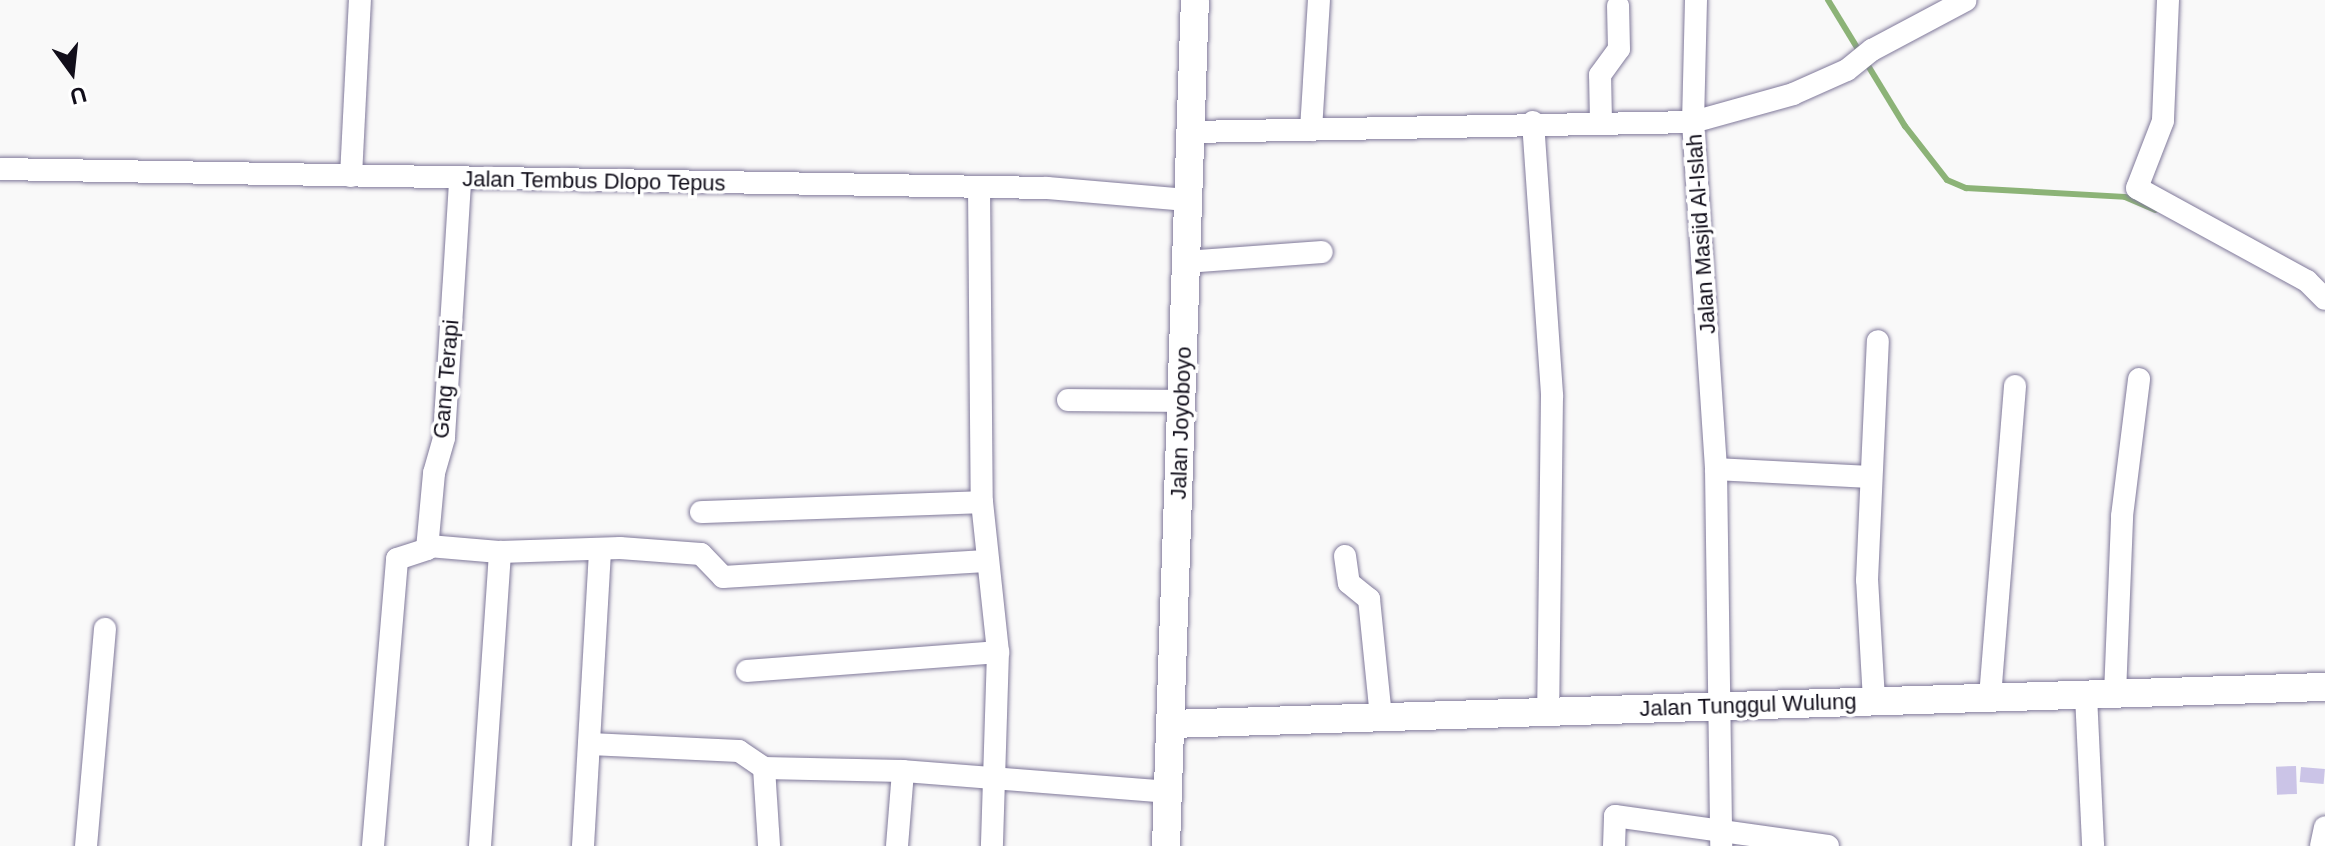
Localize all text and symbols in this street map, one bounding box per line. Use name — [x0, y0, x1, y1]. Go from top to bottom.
north arrow — [32, 32, 112, 112]
text: U — [67, 82, 89, 110]
street label: Jalan Masjid Al-Islah — [1681, 132, 1721, 336]
street label: Jalan Tembus Dlopo Tepus — [462, 165, 726, 197]
street label: Gang Terapi — [428, 318, 464, 440]
street label: Jalan Joyoboyo — [1165, 346, 1197, 500]
street label: Jalan Tunggul Wulung — [1639, 688, 1857, 722]

